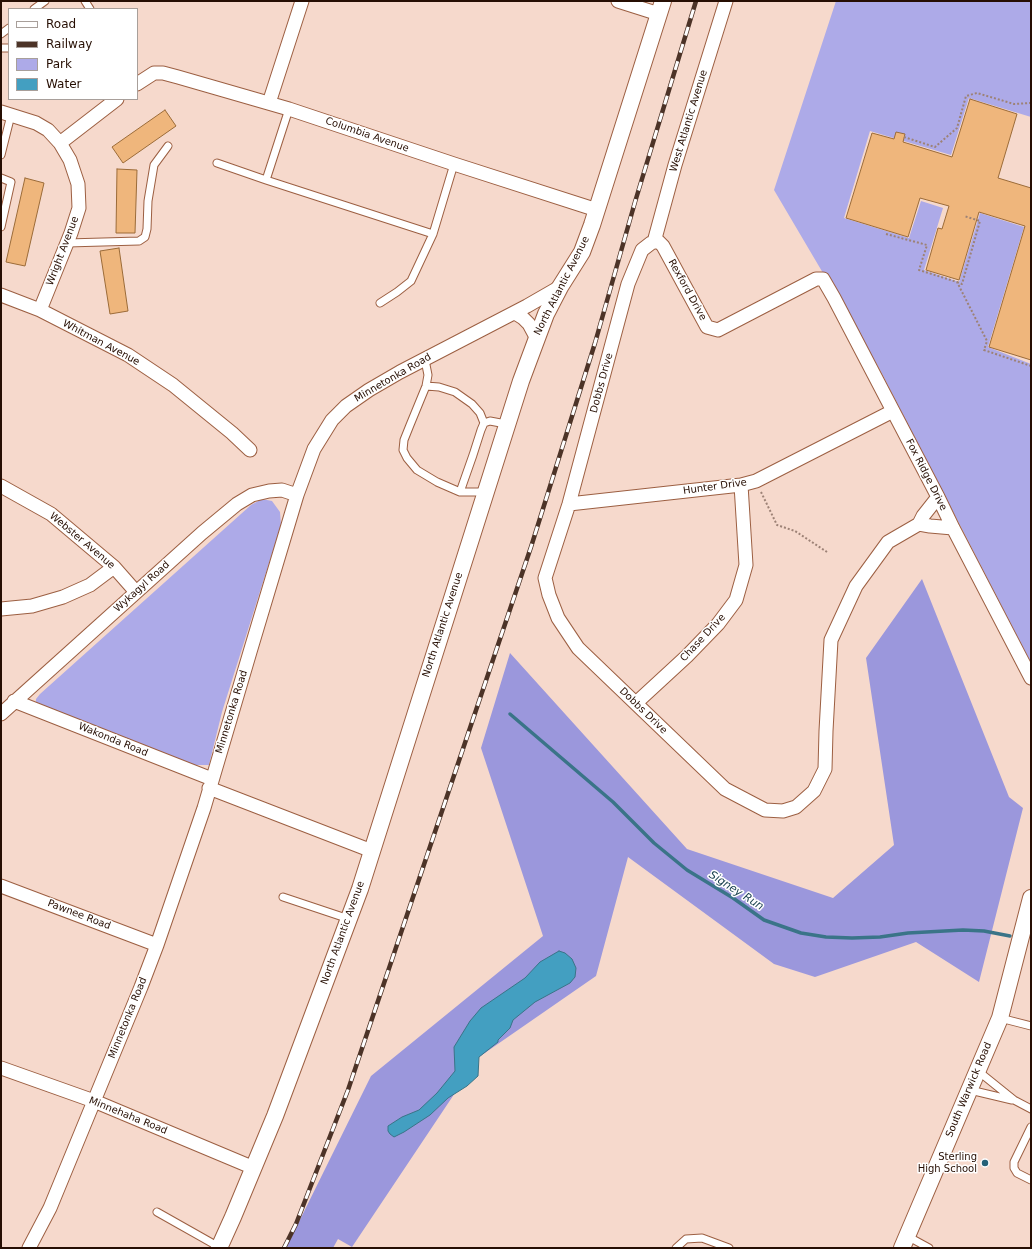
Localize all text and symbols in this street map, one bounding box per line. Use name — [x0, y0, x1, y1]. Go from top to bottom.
legend — [8, 8, 138, 100]
text: Road — [46, 17, 76, 31]
text: Railway — [46, 37, 92, 51]
text: Park — [46, 57, 72, 71]
street label: West Atlantic Avenue — [668, 69, 710, 173]
text: Water — [46, 77, 81, 91]
street label: Columbia Avenue — [324, 115, 410, 155]
street label: Wright Avenue — [44, 215, 82, 287]
street label: North Atlantic Avenue — [532, 234, 592, 338]
street label: Rexford Drive — [665, 257, 709, 323]
street label: Whitman Avenue — [60, 318, 142, 368]
street label: Minnetonka Road — [352, 351, 434, 405]
street label: Dobbs Drive — [588, 352, 616, 414]
street label: Fox Ridge Drive — [903, 437, 949, 513]
street label: Hunter Drive — [682, 477, 748, 497]
street label: Webster Avenue — [47, 510, 117, 572]
street label: Wykagyl Road — [112, 559, 172, 615]
street label: North Atlantic Avenue — [420, 571, 466, 679]
street label: Chase Drive — [678, 612, 728, 664]
street label: Minnetonka Road — [214, 669, 250, 755]
street label: Dobbs Drive — [617, 685, 669, 737]
street label: Wakonda Road — [76, 721, 150, 759]
water label: Signey Run — [706, 868, 766, 914]
street label: North Atlantic Avenue — [319, 879, 367, 987]
street label: Pawnee Road — [46, 897, 112, 933]
street label: Minnetonka Road — [106, 976, 150, 1060]
street label: South Warwick Road — [944, 1041, 994, 1139]
street label: Minnehaha Road — [87, 1095, 169, 1137]
place label: Sterling High School — [918, 1151, 977, 1174]
marker: Sterling High School — [980, 1158, 990, 1168]

